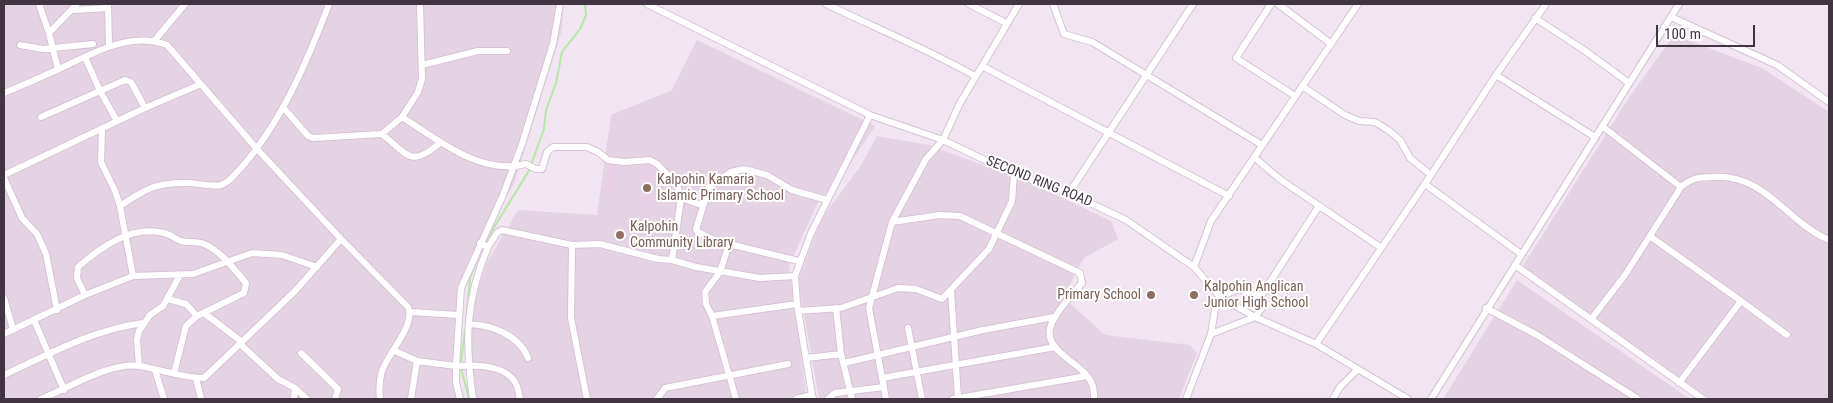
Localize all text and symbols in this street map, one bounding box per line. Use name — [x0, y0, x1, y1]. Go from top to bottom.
scale bar — [1658, 15, 1757, 47]
text: 100 m — [1664, 25, 1701, 43]
street label: SECOND RING ROAD — [983, 153, 1095, 211]
place label: Kalpohin Kamaria Islamic Primary School — [657, 172, 784, 204]
marker: Kalpohin Kamaria Islamic Primary School — [641, 182, 653, 194]
place label: Kalpohin Community Library — [630, 219, 734, 252]
marker: Kalpohin Community Library — [614, 229, 626, 241]
place label: Kalpohin Anglican Junior High School — [1204, 279, 1309, 312]
place label: Primary School — [1057, 287, 1141, 303]
marker: Primary School — [1145, 289, 1157, 301]
marker: Kalpohin Anglican Junior High School — [1188, 289, 1200, 301]

